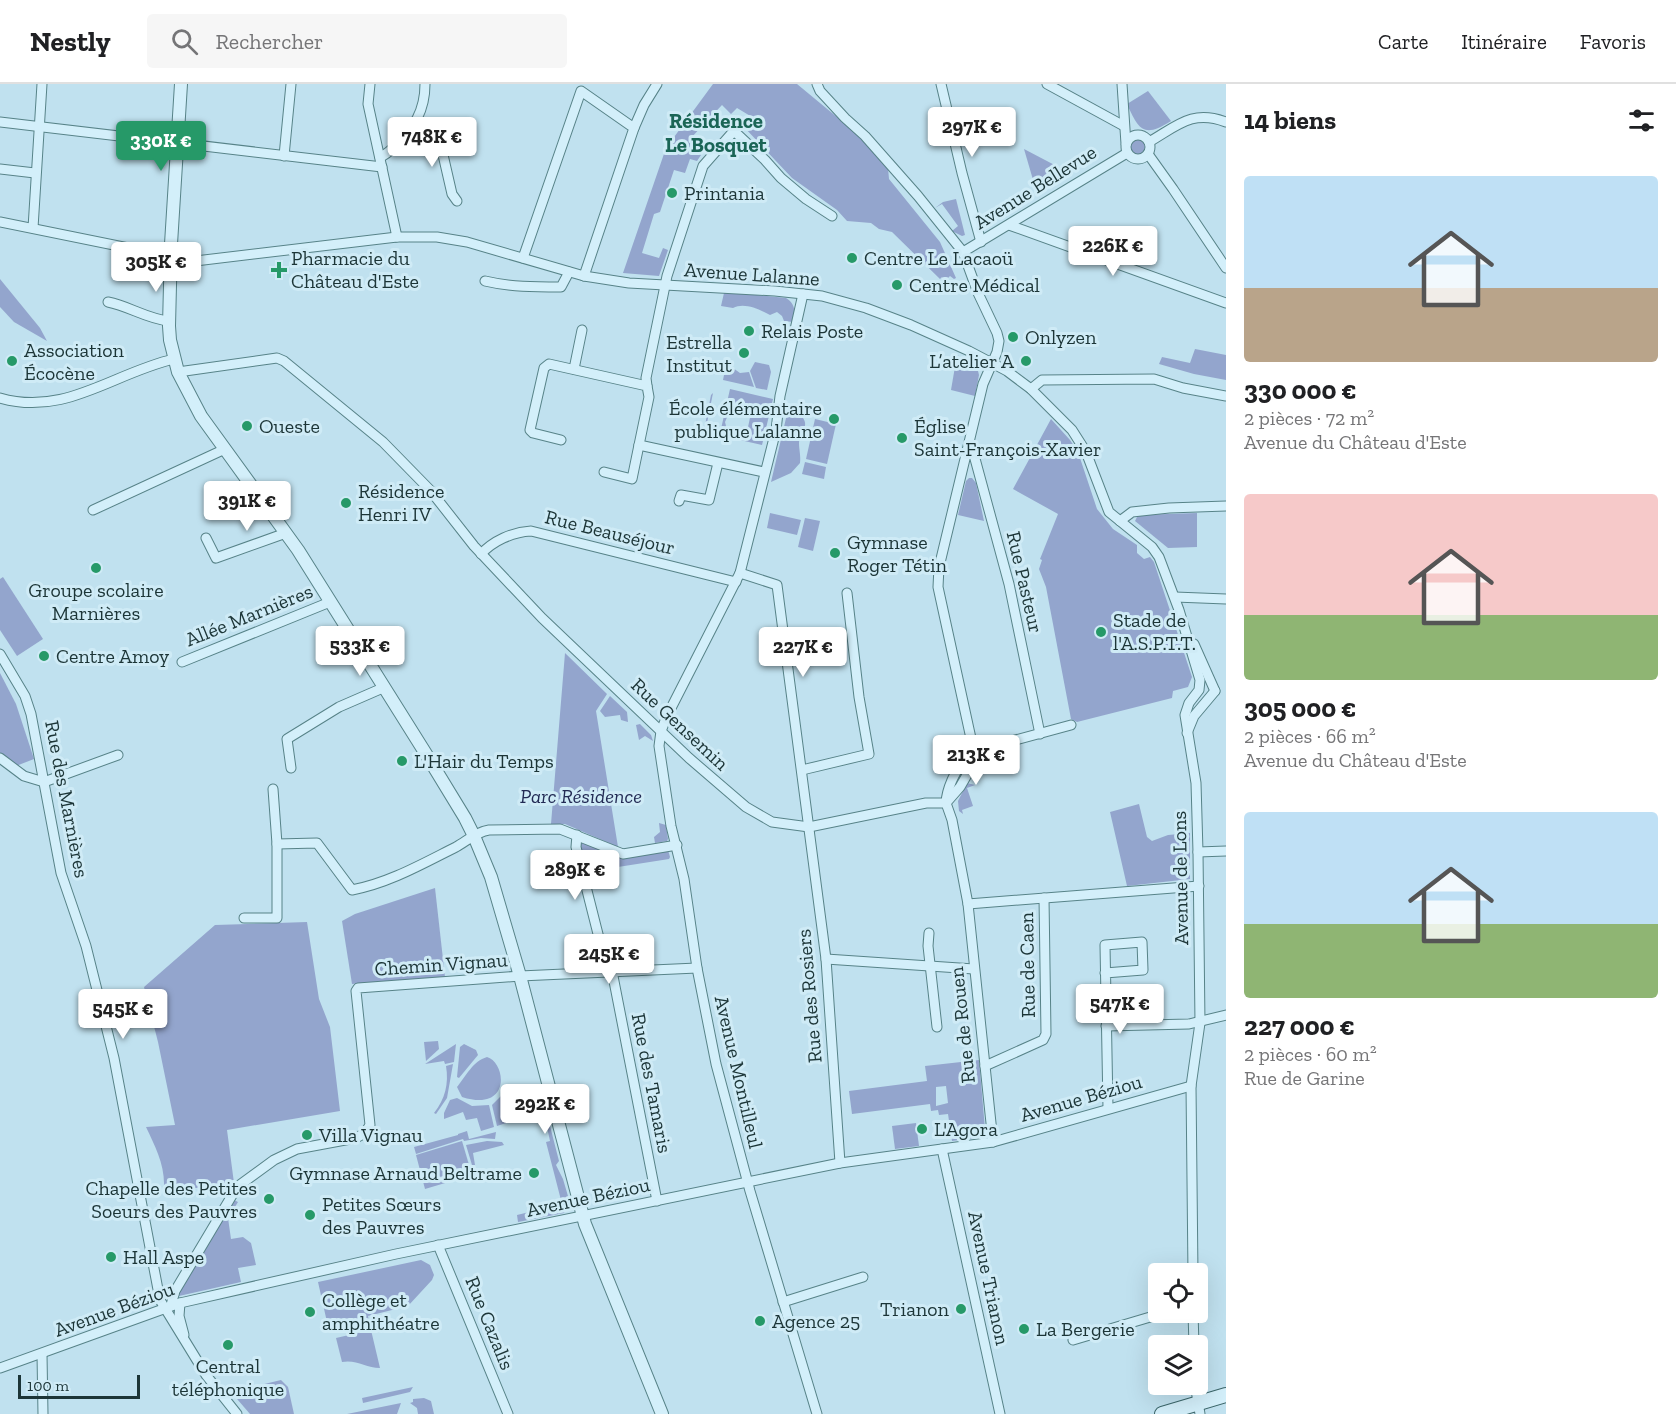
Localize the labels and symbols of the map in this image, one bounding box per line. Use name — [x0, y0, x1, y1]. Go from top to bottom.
pin: 297K € — [923, 107, 1021, 158]
district label: Résidence Le Bosquet — [665, 108, 768, 157]
pin: 748K € — [383, 117, 481, 168]
pin: 330K € — [112, 121, 210, 172]
street label: Avenue Bellevue — [969, 140, 1101, 234]
place label: Printania — [684, 181, 765, 205]
marker: Printania — [665, 186, 679, 200]
pin: 226K € — [1064, 226, 1162, 277]
pin: 305K € — [107, 242, 205, 293]
place label: Pharmacie du Château d'Este — [291, 246, 419, 293]
place label: Centre Le Lacaoü — [864, 246, 1013, 270]
marker: Centre Le Lacaoü — [845, 251, 859, 265]
street label: Avenue Lalanne — [683, 257, 821, 291]
marker: Pharmacie du Château d'Este — [272, 263, 286, 277]
place label: Centre Médical — [909, 273, 1040, 297]
marker: Centre Médical — [890, 278, 904, 292]
place label: Relais Poste — [761, 319, 863, 343]
marker: Relais Poste — [742, 324, 756, 338]
place label: Onlyzen — [1025, 325, 1097, 349]
place label: Estrella Institut — [666, 330, 733, 377]
marker: Onlyzen — [1006, 330, 1020, 344]
place label: Association Écocène — [24, 338, 125, 385]
marker: Estrella Institut — [737, 346, 751, 360]
place label: L’atelier A — [929, 349, 1015, 373]
marker: Association Écocène — [5, 354, 19, 368]
marker: L’atelier A — [1019, 354, 1033, 368]
place label: École élémentaire publique Lalanne — [669, 396, 822, 443]
marker: École élémentaire publique Lalanne — [827, 412, 841, 426]
place label: Oueste — [259, 414, 320, 438]
place label: Église Saint-François-Xavier — [914, 414, 1101, 461]
marker: Oueste — [240, 419, 254, 433]
marker: Église Saint-François-Xavier — [895, 431, 909, 445]
place label: Résidence Henri IV — [358, 479, 444, 526]
pin: 391K € — [198, 481, 296, 532]
marker: Résidence Henri IV — [339, 496, 353, 510]
street label: Rue Beauséjour — [543, 504, 677, 560]
street label: Rue Pasteur — [1002, 529, 1048, 635]
place label: Gymnase Roger Tétin — [847, 530, 948, 577]
marker: Gymnase Roger Tétin — [828, 546, 842, 560]
marker: Groupe scolaire Marnières — [89, 561, 103, 575]
place label: Groupe scolaire Marnières — [28, 578, 164, 625]
street label: Allée Marnières — [182, 579, 316, 651]
place label: Stade de l'A.S.P.T.T. — [1113, 608, 1196, 655]
marker: Stade de l'A.S.P.T.T. — [1094, 625, 1108, 639]
pin: 533K € — [311, 626, 409, 677]
pin: 227K € — [754, 627, 852, 678]
place label: Centre Amoy — [56, 644, 170, 668]
marker: Centre Amoy — [37, 649, 51, 663]
street label: Rue Gensemin — [626, 673, 734, 776]
street label: Rue des Marnières — [40, 718, 94, 880]
pin: 213K € — [927, 735, 1025, 786]
place label: L'Hair du Temps — [414, 749, 554, 773]
marker: L'Hair du Temps — [395, 754, 409, 768]
park label: Parc Résidence — [520, 784, 642, 808]
street label: Avenue de Lons — [1167, 811, 1193, 945]
pin: 289K € — [526, 850, 624, 901]
street label: Rue de Caen — [1014, 911, 1040, 1018]
street label: Rue des Rosiers — [791, 928, 827, 1064]
pin: 245K € — [560, 934, 658, 985]
street label: Chemin Vignau — [374, 947, 508, 981]
street label: Rue de Rouen — [944, 965, 980, 1084]
pin: 547K € — [1071, 984, 1169, 1035]
pin: 545K € — [74, 989, 172, 1040]
street label: Avenue Montilleul — [710, 993, 768, 1151]
street label: Rue des Tamaris — [627, 1011, 677, 1155]
street label: Avenue Béziou — [1017, 1069, 1145, 1127]
pin: 292K € — [496, 1084, 594, 1135]
place label: L'Agora — [934, 1117, 998, 1141]
marker: L'Agora — [915, 1122, 929, 1136]
place label: Villa Vignau — [318, 1123, 423, 1147]
marker: Villa Vignau — [300, 1128, 314, 1142]
place label: Gymnase Arnaud Beltrame — [289, 1161, 522, 1185]
marker: Gymnase Arnaud Beltrame — [527, 1166, 541, 1180]
street label: Avenue Béziou — [524, 1172, 652, 1222]
place label: Chapelle des Petites Soeurs des Pauvres — [86, 1176, 257, 1223]
marker: Chapelle des Petites Soeurs des Pauvres — [262, 1192, 276, 1206]
place label: Petites Sœurs des Pauvres — [322, 1192, 441, 1239]
marker: Petites Sœurs des Pauvres — [303, 1208, 317, 1222]
street label: Avenue Trianon — [963, 1209, 1015, 1348]
place label: Hall Aspe — [123, 1245, 204, 1269]
marker: Hall Aspe — [104, 1250, 118, 1264]
street label: Rue Cazalis — [460, 1273, 520, 1373]
street label: Avenue Béziou — [51, 1276, 177, 1342]
place label: Collège et amphithéatre — [322, 1288, 440, 1335]
place label: Trianon — [880, 1297, 950, 1321]
marker: Trianon — [954, 1302, 968, 1316]
marker: Collège et amphithéatre — [303, 1305, 317, 1319]
place label: Agence 25 — [772, 1309, 860, 1333]
marker: Agence 25 — [753, 1314, 767, 1328]
place label: La Bergerie — [1036, 1317, 1135, 1341]
marker: La Bergerie — [1017, 1322, 1031, 1336]
marker: Central téléphonique — [221, 1338, 235, 1352]
place label: Central téléphonique — [172, 1354, 284, 1401]
scale bar — [18, 1372, 140, 1400]

